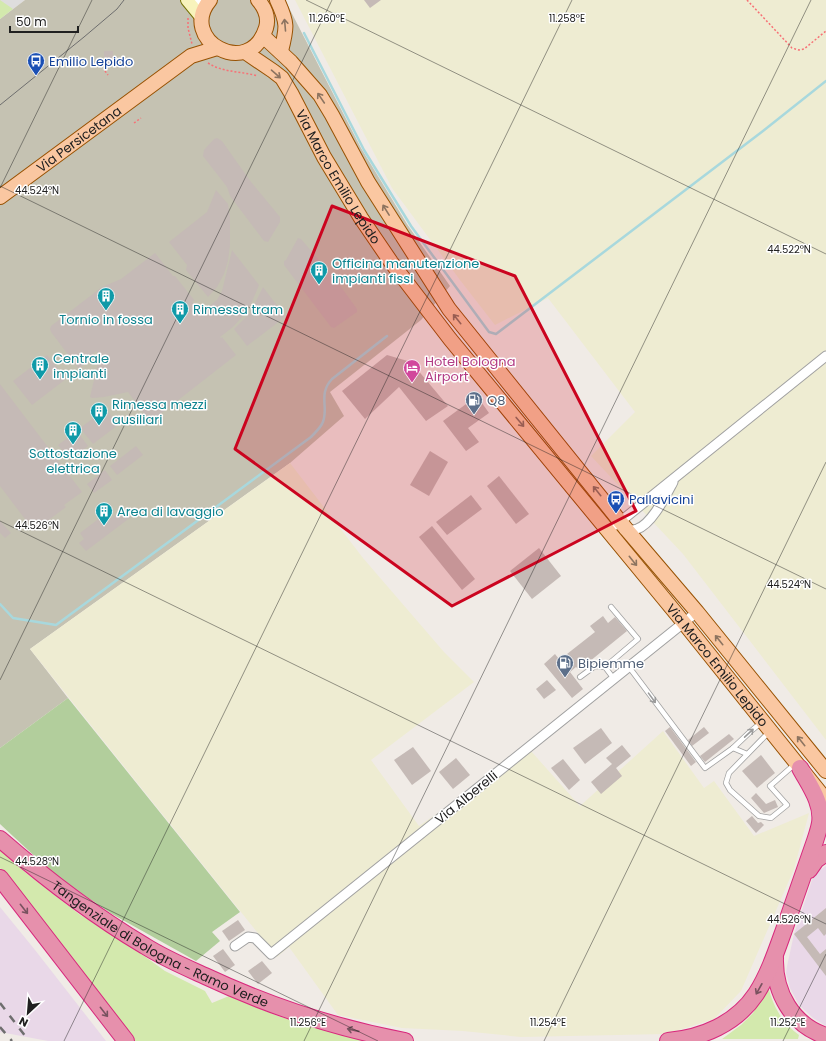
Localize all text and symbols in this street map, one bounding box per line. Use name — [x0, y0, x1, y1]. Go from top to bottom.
scale bar — [10, 8, 78, 34]
text: 11.260°E — [309, 11, 345, 26]
text: 11.258°E — [549, 11, 585, 26]
text: 50 m — [16, 13, 47, 30]
one-way arrow — [282, 19, 289, 32]
bus stop icon: Emilio Lepido — [26, 51, 46, 76]
place label: Emilio Lepido — [49, 52, 133, 71]
one-way arrow — [271, 69, 281, 78]
one-way arrow — [317, 92, 325, 104]
street label: Via Persicetana — [33, 101, 126, 177]
street label: Via Marco Emilio Lepido — [291, 106, 385, 248]
text: 44.524°N — [15, 183, 59, 198]
one-way arrow — [382, 205, 390, 216]
text: 44.522°N — [767, 242, 811, 257]
place label: Officina manutenzione impianti fissi — [332, 254, 479, 288]
building icon: Officina manutenzione impianti fissi — [309, 260, 329, 285]
building icon: Tornio in fossa — [96, 286, 116, 311]
building icon: Rimessa tram — [170, 299, 190, 324]
place label: Rimessa tram — [193, 300, 283, 319]
place label: Tornio in fossa — [59, 310, 153, 329]
one-way arrow — [453, 314, 462, 324]
place label: Centrale impianti — [53, 349, 109, 383]
place label: Hotel Bologna Airport — [425, 352, 515, 386]
building icon: Centrale impianti — [30, 355, 50, 380]
hotel icon: Hotel Bologna Airport — [402, 358, 422, 383]
fuel station icon: Q8 — [464, 390, 484, 415]
place label: Q8 — [487, 391, 505, 410]
place label: Rimessa mezzi ausiliari — [112, 395, 207, 429]
building icon: Rimessa mezzi ausiliari — [89, 401, 109, 426]
one-way arrow — [516, 417, 525, 428]
building icon: Sottostazione elettrica — [63, 420, 83, 445]
place label: Sottostazione elettrica — [29, 444, 117, 478]
one-way arrow — [592, 486, 601, 497]
bus stop icon: Pallavicini — [606, 489, 626, 514]
place label: Pallavicini — [629, 490, 694, 509]
building icon: Area di lavaggio — [94, 501, 114, 526]
place label: Area di lavaggio — [117, 502, 224, 521]
text: 44.526°N — [15, 518, 59, 533]
one-way arrow — [629, 556, 638, 567]
text: 44.524°N — [767, 577, 811, 592]
street label: Via Marco Emilio Lepido — [662, 600, 773, 731]
one-way arrow — [715, 635, 724, 645]
fuel station icon: Bipiemme — [555, 653, 575, 678]
place label: Bipiemme — [578, 654, 644, 673]
one-way arrow — [648, 693, 657, 704]
one-way arrow — [744, 729, 754, 738]
one-way arrow — [797, 736, 806, 746]
street label: Via Alberelli — [431, 766, 502, 829]
text: 44.528°N — [15, 854, 59, 869]
street label: Tangenziale di Bologna - Ramo Verde — [48, 876, 271, 1012]
one-way arrow — [20, 903, 28, 914]
text: 44.526°N — [767, 912, 811, 927]
one-way arrow — [754, 983, 762, 995]
north arrow — [8, 993, 48, 1033]
one-way arrow — [99, 1006, 108, 1017]
text: N — [16, 1013, 31, 1031]
text: 11.256°E — [290, 1015, 326, 1030]
text: 11.254°E — [530, 1015, 566, 1030]
text: 11.252°E — [770, 1015, 806, 1030]
one-way arrow — [347, 1026, 360, 1034]

